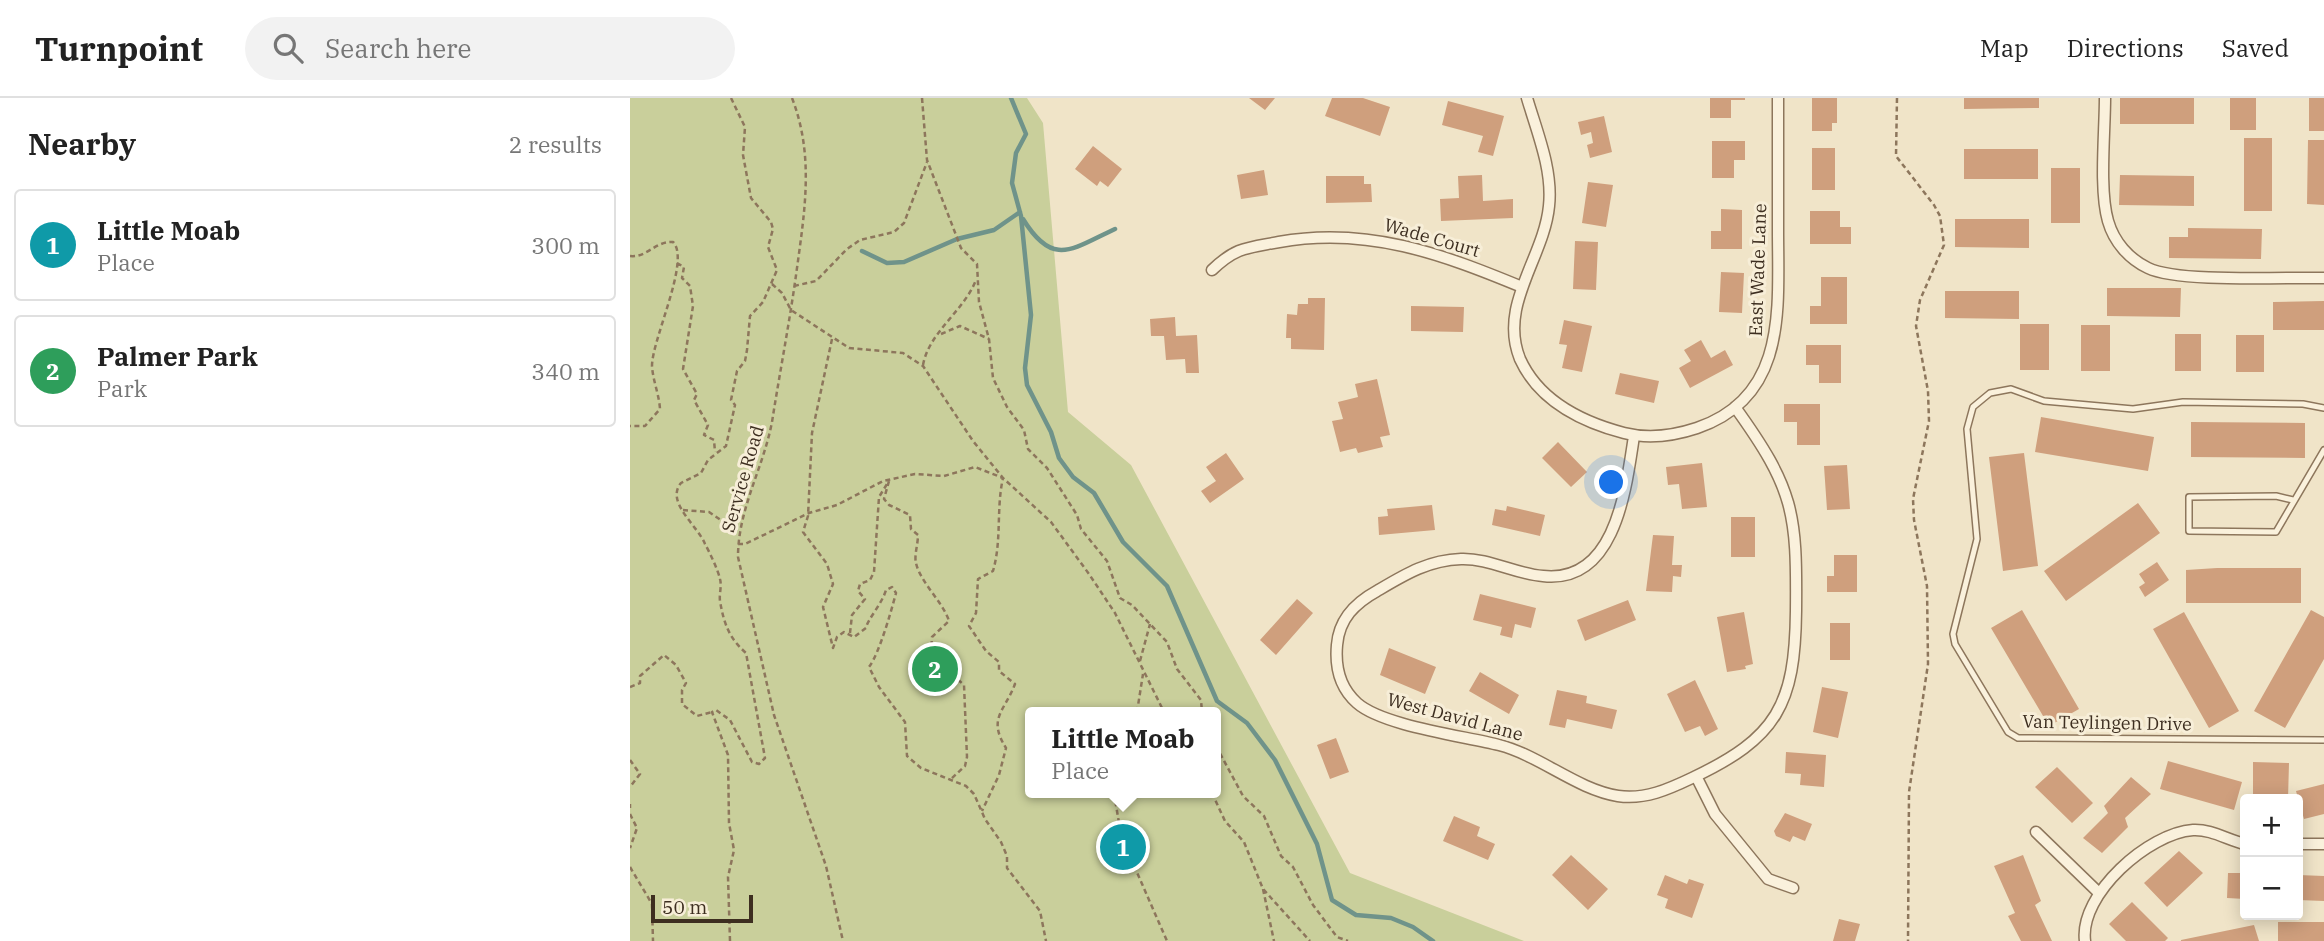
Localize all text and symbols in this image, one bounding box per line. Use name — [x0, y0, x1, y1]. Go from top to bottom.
search box — [245, 17, 735, 80]
text: Turnpoint — [35, 27, 203, 70]
icon: search — [269, 29, 307, 67]
text: Search here — [325, 31, 472, 65]
text: Map — [1980, 32, 2029, 64]
text: Directions — [2067, 32, 2184, 64]
text: Saved — [2222, 32, 2289, 64]
text: Nearby — [28, 124, 136, 163]
text: 2 results — [509, 129, 602, 159]
street label: East Wade Lane — [1744, 203, 1771, 337]
text: Little Moab — [97, 213, 240, 247]
street label: Wade Court — [1382, 213, 1483, 262]
text: 1 — [46, 230, 60, 260]
text: 300 m — [531, 230, 600, 260]
text: Place — [97, 247, 155, 277]
text: Palmer Park — [97, 339, 258, 373]
text: 2 — [46, 356, 60, 386]
text: 340 m — [531, 356, 600, 386]
text: Park — [97, 373, 147, 403]
street label: Service Road — [716, 423, 769, 535]
your location — [1594, 465, 1628, 499]
pin: 2 — [912, 643, 958, 695]
street label: West David Lane — [1385, 687, 1526, 746]
popup — [1025, 707, 1221, 798]
street label: Van Teylingen Drive — [2022, 710, 2192, 735]
text: Little Moab — [1051, 721, 1195, 755]
text: Place — [1051, 755, 1109, 785]
map controls — [2240, 794, 2303, 920]
button: + — [2240, 794, 2303, 857]
pin: 1 — [1100, 821, 1146, 873]
button: − — [2240, 857, 2303, 920]
scale bar — [651, 892, 752, 924]
text: 50 m — [662, 895, 707, 919]

